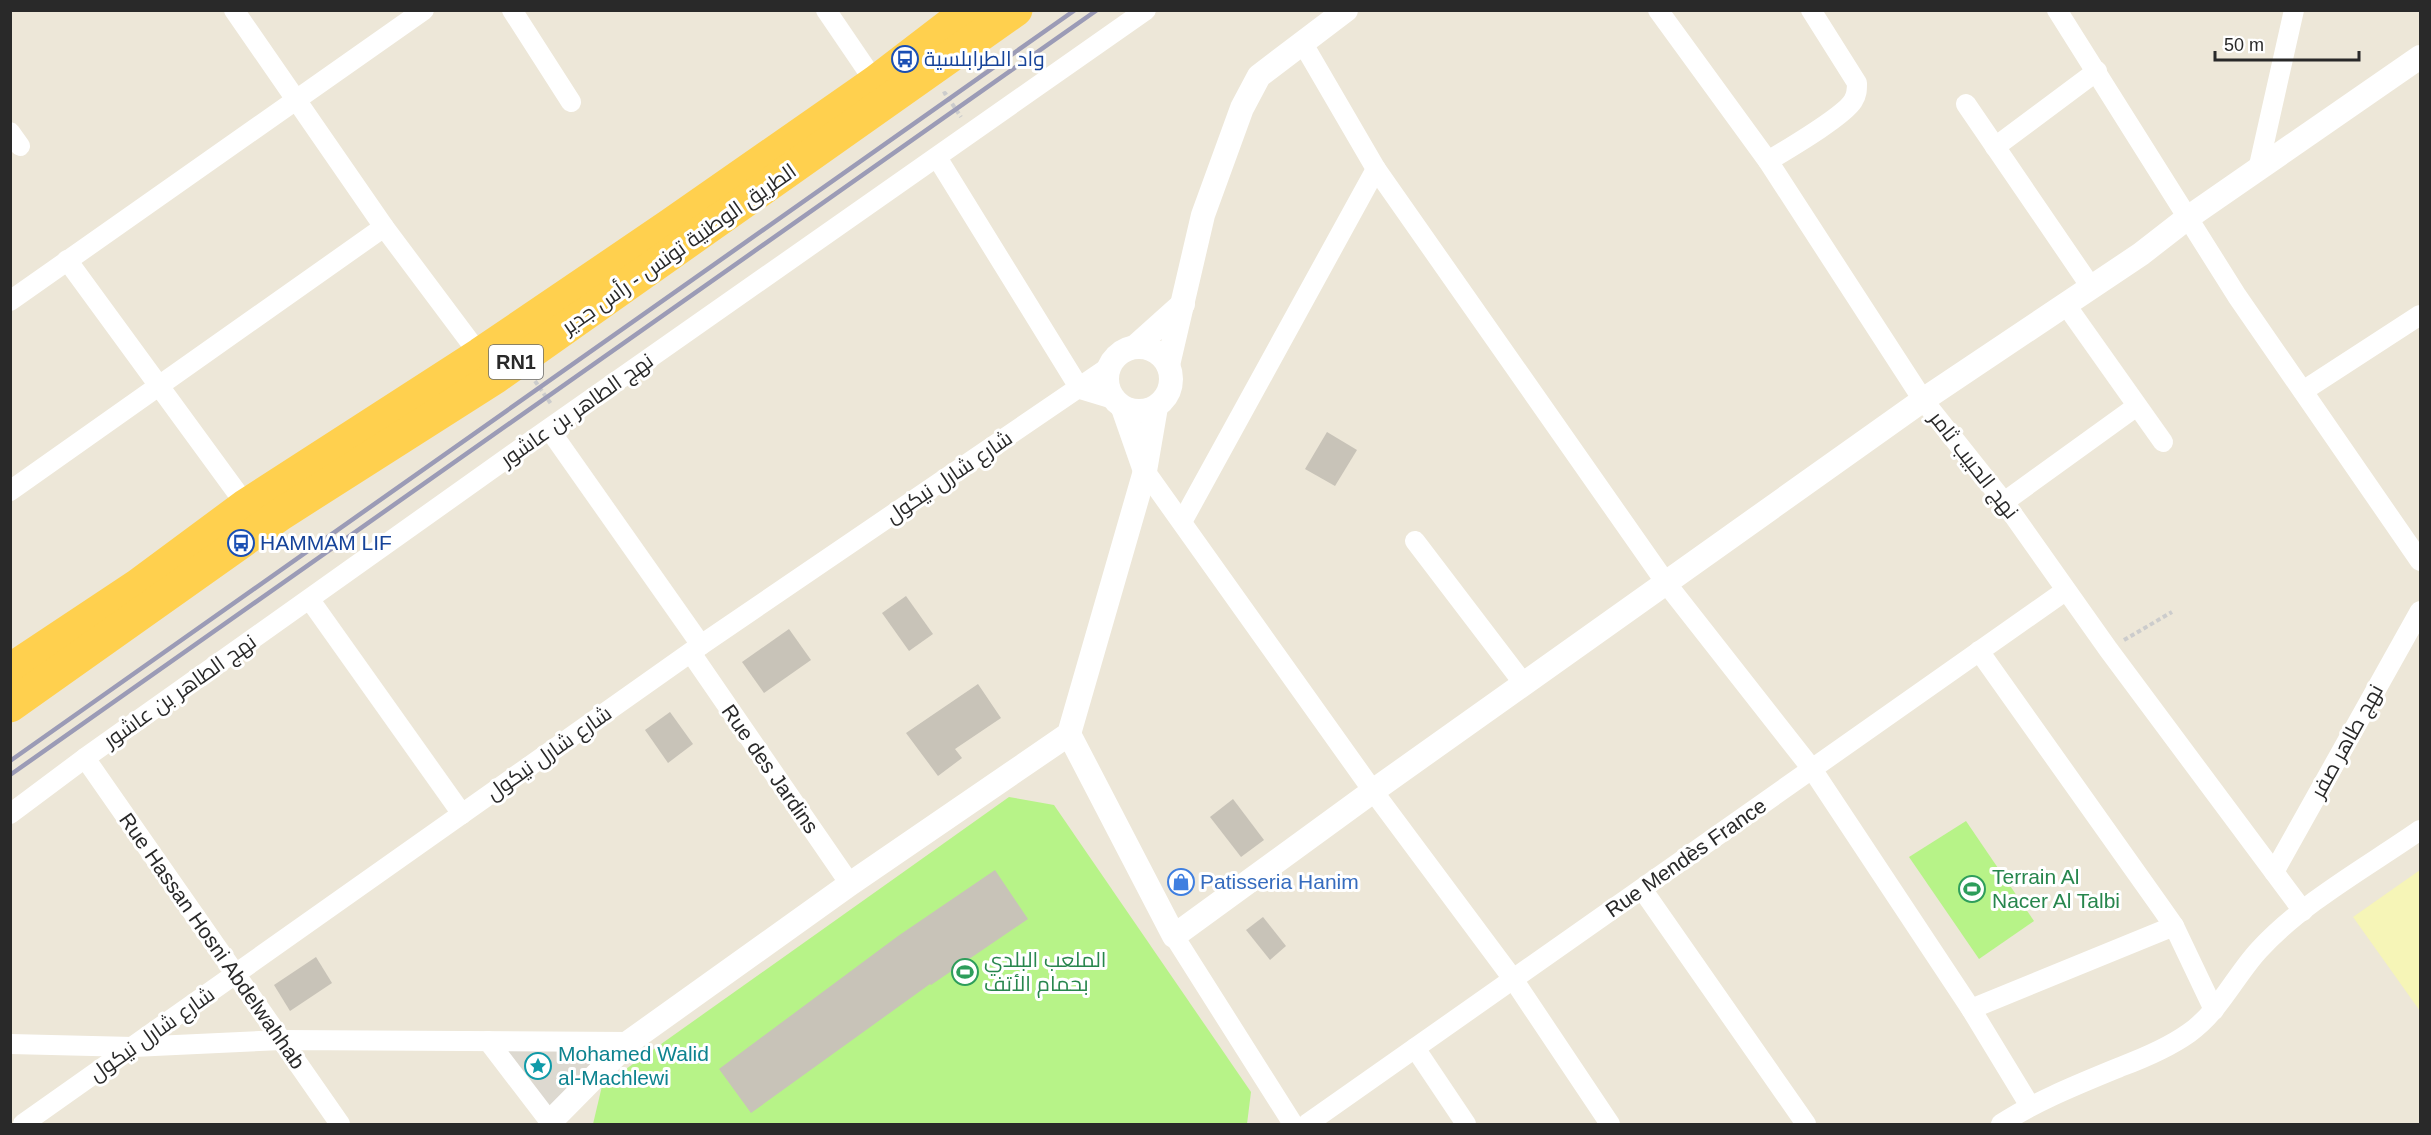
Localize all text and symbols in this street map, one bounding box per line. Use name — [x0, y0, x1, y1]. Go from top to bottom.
scale bar — [2215, 24, 2359, 62]
text: 50 m — [2224, 35, 2264, 55]
bus stop icon: واد الطرابلسية — [890, 44, 920, 74]
place label: واد الطرابلسية — [924, 47, 1045, 71]
street label: الطريق الوطنية تونس - رأس جدير — [556, 158, 801, 341]
road number: RN1 — [489, 345, 543, 379]
street label: نهج الطاهر بن عاشور — [495, 348, 659, 474]
street label: نهج الحبيب ثامر — [1922, 406, 2023, 525]
street label: شارع شارل نيكول — [881, 426, 1018, 530]
bus stop icon: HAMMAM LIF — [226, 528, 256, 558]
place label: HAMMAM LIF — [260, 531, 392, 554]
street label: نهج الطاهر بن عاشور — [98, 629, 262, 755]
street label: نهج طاهر صفر — [2305, 680, 2390, 804]
street label: Rue des Jardins — [717, 700, 823, 837]
street label: شارع شارل نيكول — [482, 701, 617, 807]
street label: Rue Mendès France — [1601, 794, 1770, 922]
street label: Rue Hassan Hosni Abdelwahhab — [115, 808, 310, 1073]
place label: Terrain Al Nacer Al Talbi — [1992, 865, 2120, 912]
shop icon: Patisseria Hanim — [1166, 867, 1196, 897]
place label: Patisseria Hanim — [1200, 870, 1359, 893]
sports icon: Terrain Al Nacer Al Talbi — [1957, 874, 1987, 904]
place label: الملعب البلدي بحمام الأتف — [984, 948, 1107, 998]
sports icon: الملعب البلدي بحمام الأتف — [950, 957, 980, 987]
street label: شارع شارل نيكول — [85, 982, 220, 1088]
place label: Mohamed Walid al-Machlewi — [558, 1042, 709, 1089]
place icon: Mohamed Walid al-Machlewi — [523, 1051, 553, 1081]

